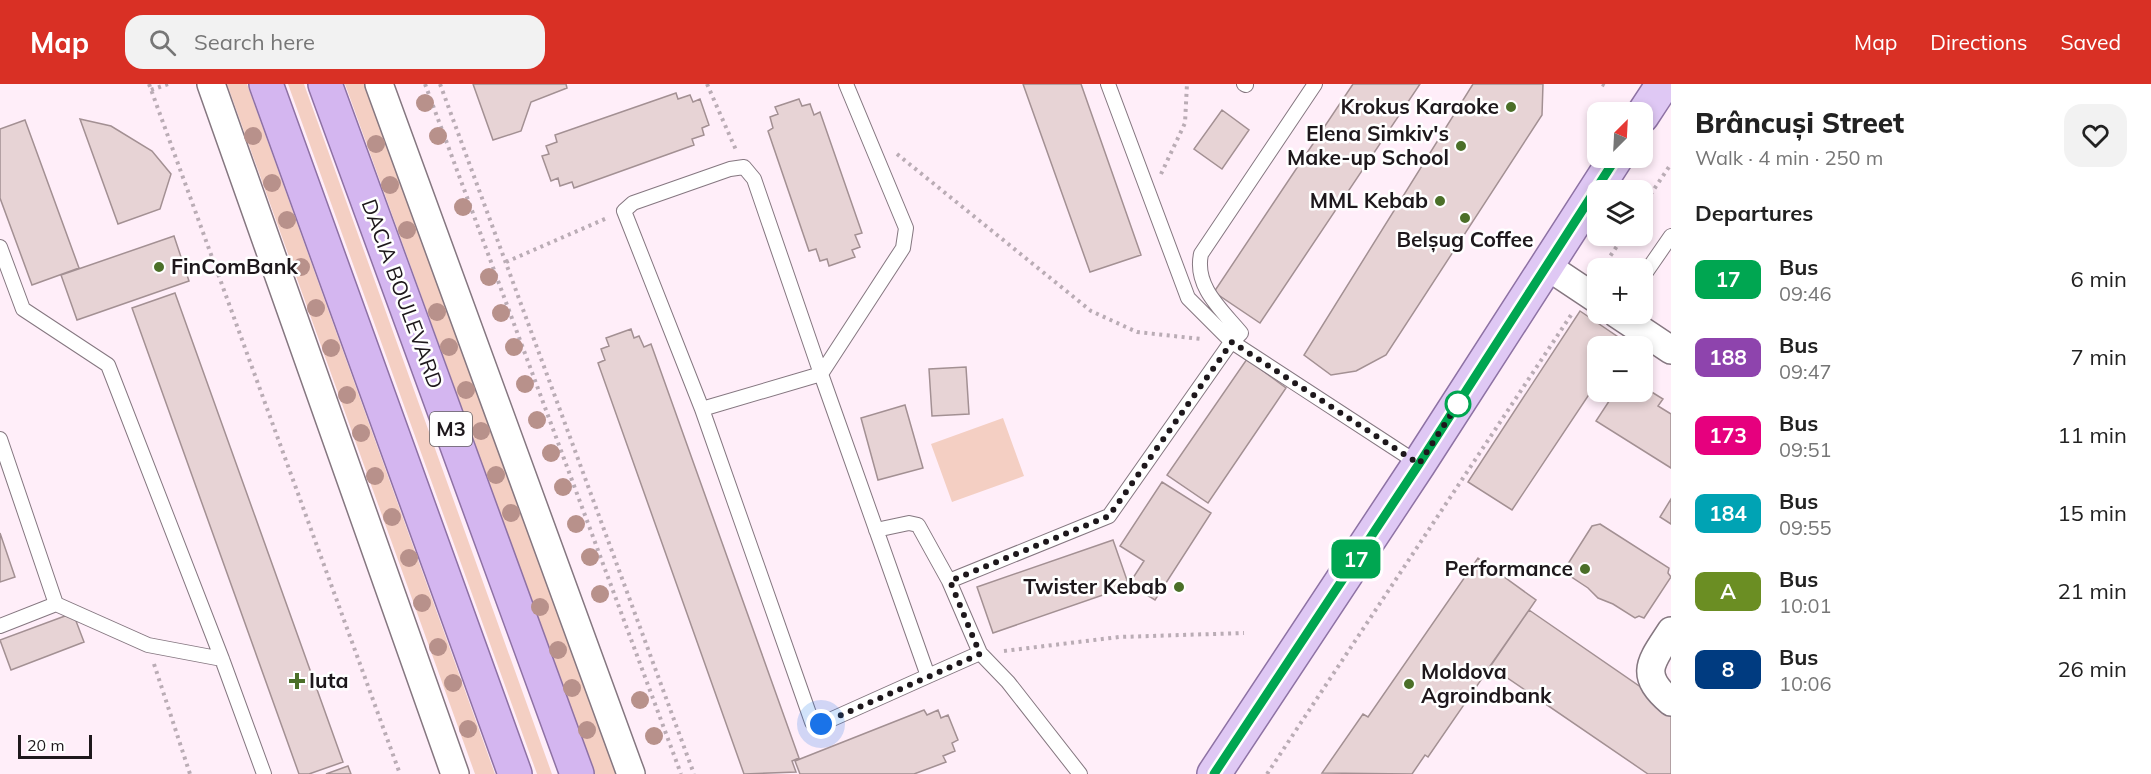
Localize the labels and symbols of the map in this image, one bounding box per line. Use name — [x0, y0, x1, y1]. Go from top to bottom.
place label: Krokus Karaoke — [1341, 93, 1499, 119]
marker: Krokus Karaoke — [1504, 100, 1518, 114]
north arrow — [1587, 102, 1653, 168]
place label: Elena Simkiv's Make-up School — [1287, 120, 1449, 170]
marker: Elena Simkiv's Make-up School — [1454, 139, 1468, 153]
place label: MML Kebab — [1310, 187, 1428, 213]
marker: MML Kebab — [1433, 194, 1447, 208]
street label: DACIA BOULEVARD — [357, 195, 449, 392]
marker: Belșug Coffee — [1458, 211, 1472, 225]
place label: Belșug Coffee — [1396, 226, 1534, 253]
place label: FinComBank — [171, 253, 298, 279]
marker: FinComBank — [152, 260, 166, 274]
unlabelled marker — [1445, 391, 1471, 417]
road number: M3 — [430, 412, 472, 446]
line badge: 17 — [1329, 540, 1383, 578]
place label: Performance — [1445, 555, 1573, 581]
marker: Performance — [1578, 562, 1592, 576]
place label: Twister Kebab — [1023, 573, 1167, 599]
marker: Twister Kebab — [1172, 580, 1186, 594]
place label: Moldova Agroindbank — [1421, 658, 1552, 708]
place label: Iuta — [309, 667, 348, 693]
marker: Iuta — [290, 674, 304, 688]
marker: Moldova Agroindbank — [1402, 677, 1416, 691]
your location — [806, 709, 836, 739]
scale bar — [18, 732, 92, 760]

